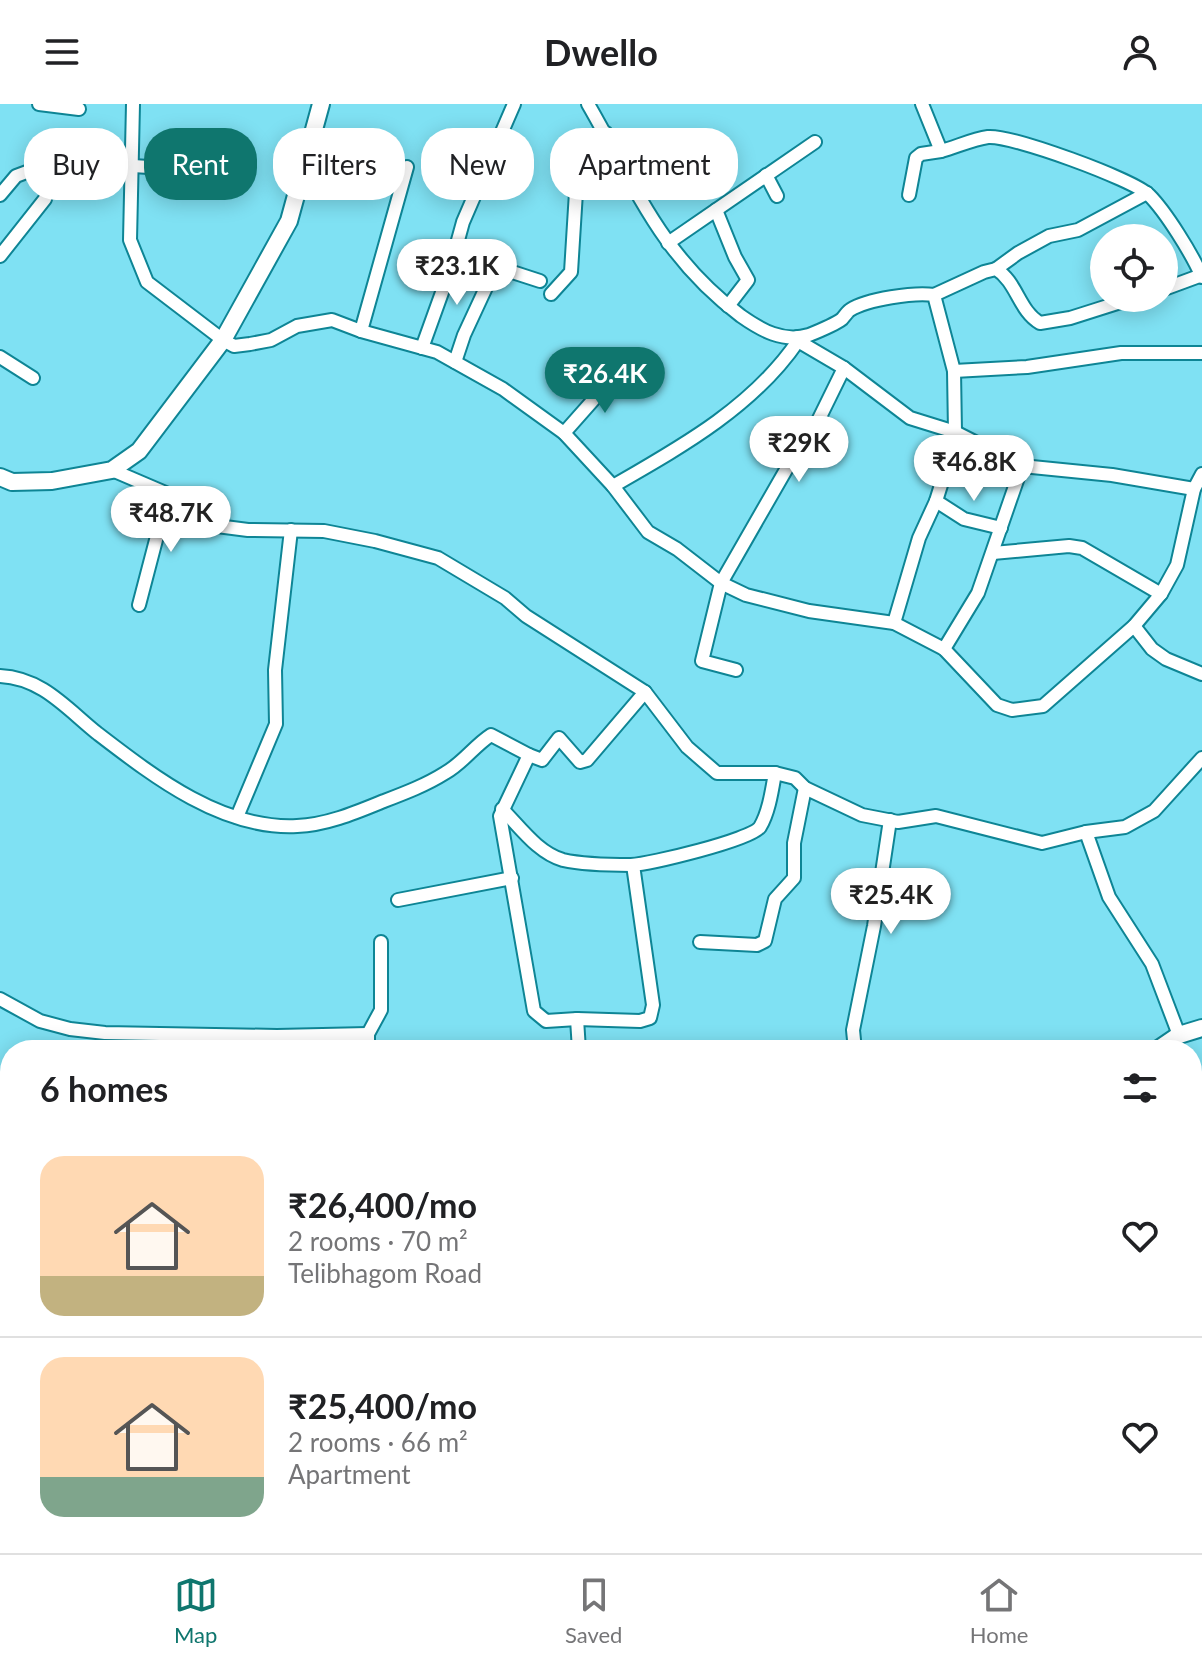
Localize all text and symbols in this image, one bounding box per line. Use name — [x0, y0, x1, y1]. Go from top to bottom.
icon: menu — [40, 30, 84, 74]
text: Dwello — [544, 30, 658, 74]
icon: person — [1118, 30, 1162, 74]
chip: Buy — [24, 128, 128, 200]
chip: Rent — [144, 128, 257, 200]
chip: Filters — [273, 128, 405, 200]
chip: New — [421, 128, 534, 200]
chip: Apartment — [550, 128, 738, 200]
map controls — [1090, 224, 1178, 312]
button: locate — [1090, 224, 1178, 312]
pin: ₹23.1K — [392, 239, 522, 307]
text: ₹23.1K — [415, 249, 499, 281]
pin: ₹26.4K — [540, 347, 670, 415]
text: ₹26.4K — [563, 357, 647, 389]
pin: ₹29K — [752, 416, 846, 484]
text: ₹29K — [767, 426, 831, 458]
pin: ₹46.8K — [909, 435, 1039, 503]
text: ₹46.8K — [932, 445, 1016, 477]
pin: ₹48.7K — [106, 486, 236, 554]
text: ₹48.7K — [129, 496, 213, 528]
pin: ₹25.4K — [826, 868, 956, 936]
text: ₹25.4K — [849, 878, 933, 910]
icon: filters — [1118, 1066, 1162, 1110]
text: 6 homes — [40, 1068, 168, 1109]
text: ₹26,400/mo — [288, 1184, 477, 1225]
icon: home — [104, 1188, 200, 1284]
icon: heart — [1118, 1214, 1162, 1258]
text: 2 rooms · 70 m² — [288, 1225, 468, 1257]
text: Telibhagom Road — [288, 1257, 482, 1289]
text: ₹25,400/mo — [288, 1385, 477, 1426]
icon: home — [104, 1389, 200, 1485]
icon: heart — [1118, 1415, 1162, 1459]
text: 2 rooms · 66 m² — [288, 1426, 468, 1458]
text: Apartment — [288, 1458, 411, 1490]
tab: Map — [174, 1573, 218, 1648]
tab: Saved — [565, 1573, 622, 1648]
tab: Home — [970, 1573, 1028, 1648]

